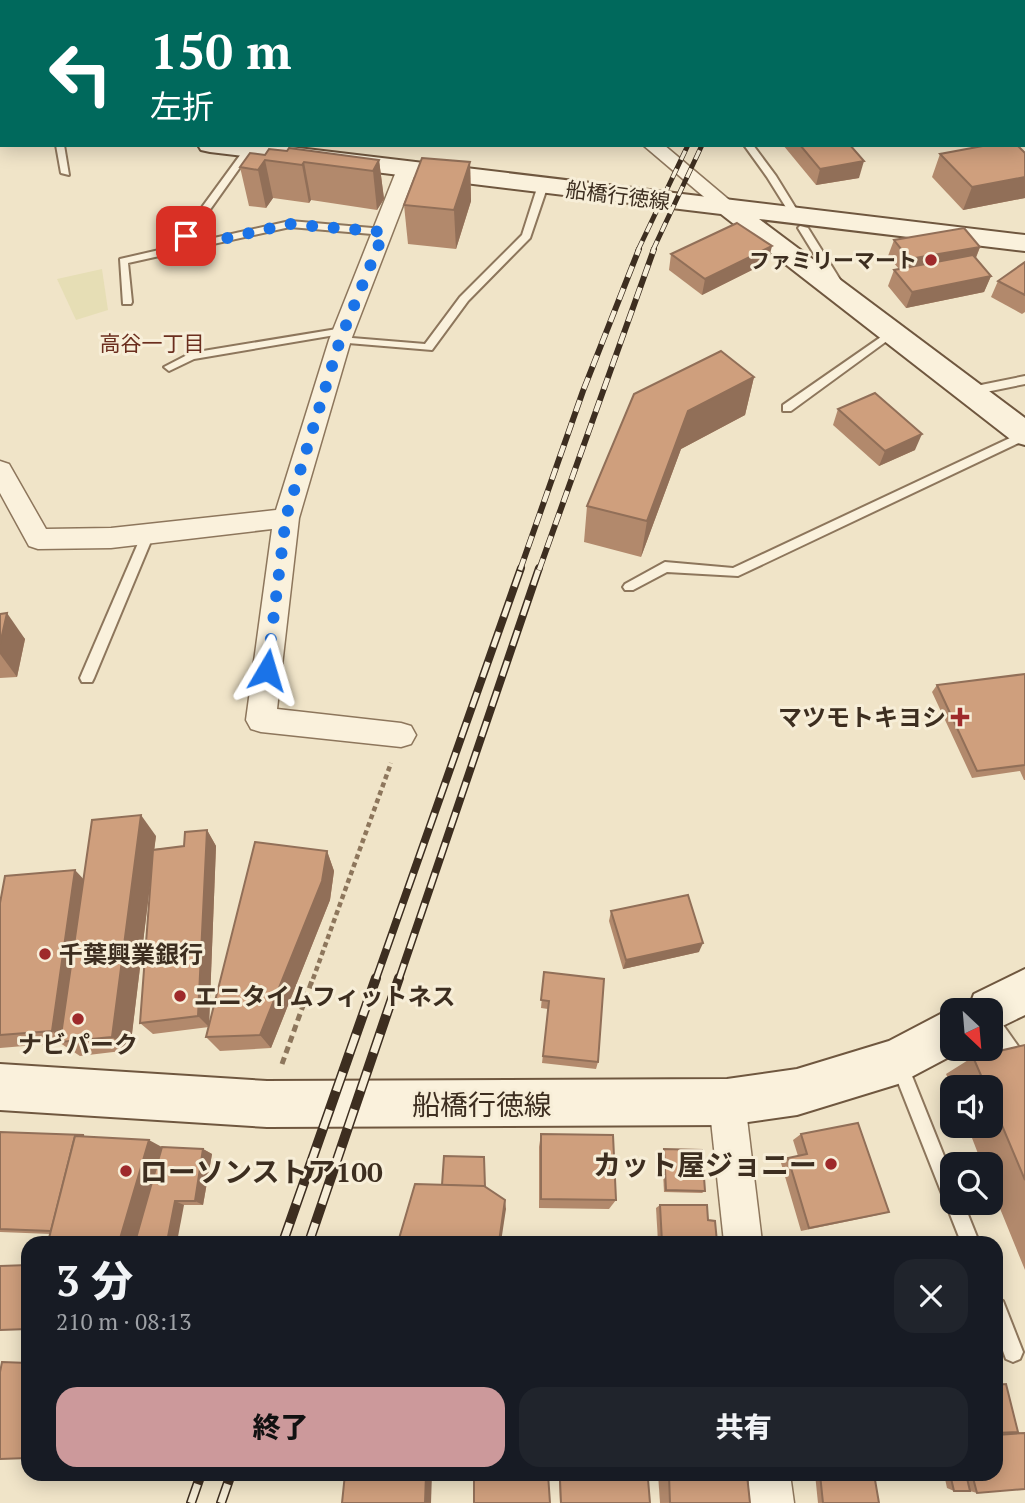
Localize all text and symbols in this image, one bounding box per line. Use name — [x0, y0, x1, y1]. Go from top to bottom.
text: 150 m — [150, 18, 292, 83]
icon: left — [35, 28, 126, 119]
text: 左折 — [150, 85, 214, 127]
street label: 船橋行徳線 — [564, 175, 672, 215]
pin — [156, 206, 216, 266]
icon: arrive — [167, 217, 205, 255]
place label: ファミリーマート — [749, 246, 917, 274]
marker: ファミリーマート — [923, 252, 939, 268]
district label: 高谷一丁目 — [100, 329, 205, 357]
position arrow — [230, 633, 304, 707]
place label: マツモトキヨシ — [778, 701, 946, 733]
marker: マツモトキヨシ — [952, 709, 968, 725]
place label: 千葉興業銀行 — [59, 938, 203, 970]
marker: 千葉興業銀行 — [37, 946, 53, 962]
place label: エニタイムフィットネス — [194, 980, 456, 1012]
marker: エニタイムフィットネス — [172, 988, 188, 1004]
north arrow — [940, 998, 1003, 1060]
map controls — [940, 998, 1003, 1215]
marker: ナビパーク — [70, 1011, 86, 1027]
place label: ナビパーク — [18, 1028, 138, 1060]
button: sound — [940, 1075, 1003, 1138]
street label: 船橋行徳線 — [412, 1086, 552, 1123]
place label: カット屋ジョニー — [593, 1146, 817, 1183]
button: search — [940, 1152, 1003, 1215]
place label: ローソンストア100 — [140, 1153, 383, 1190]
marker: カット屋ジョニー — [823, 1156, 839, 1172]
marker: ローソンストア100 — [118, 1163, 134, 1179]
text: 3 分 — [56, 1252, 133, 1308]
button: close — [894, 1259, 968, 1333]
text: 210 m · 08:13 — [56, 1306, 191, 1337]
button: 終了 — [56, 1387, 505, 1467]
button: 共有 — [519, 1387, 968, 1467]

